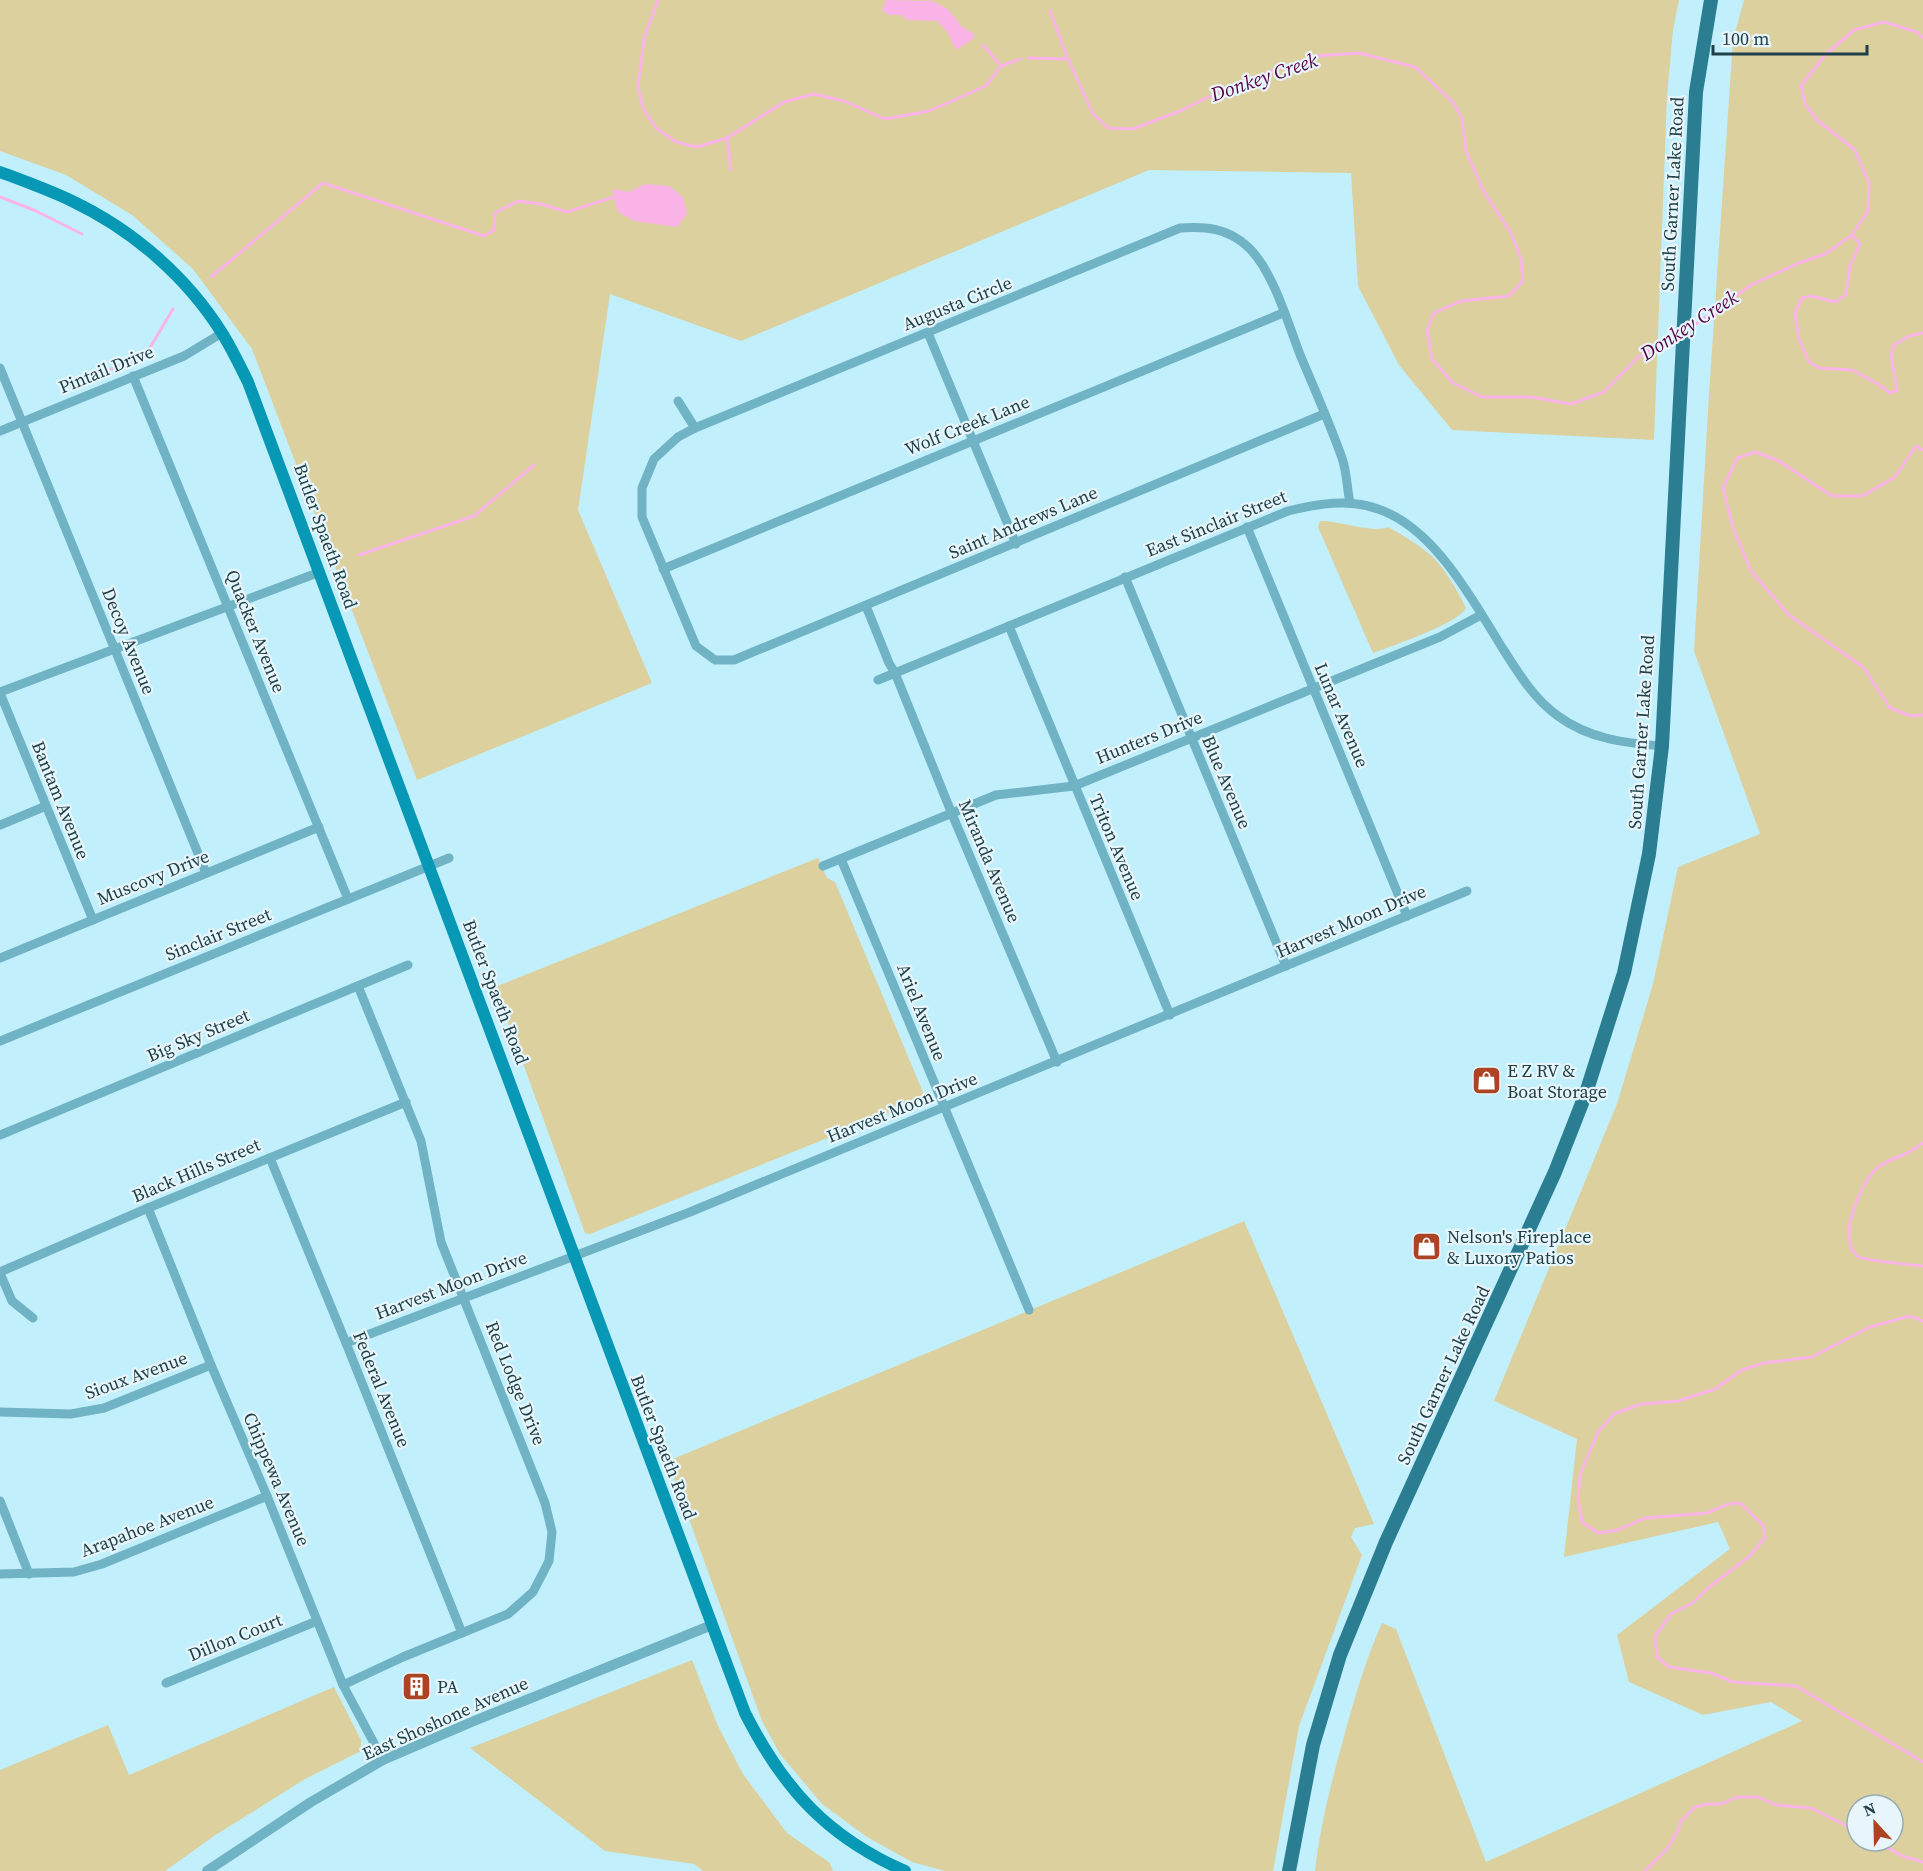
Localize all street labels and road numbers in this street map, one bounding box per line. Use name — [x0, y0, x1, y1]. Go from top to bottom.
street label: South Garner Lake Road — [1654, 96, 1690, 292]
street label: Augusta Circle — [899, 270, 1015, 336]
street label: Pintail Drive — [55, 339, 157, 399]
street label: Wolf Creek Lane — [901, 389, 1033, 461]
street label: Butler Spaeth Road — [288, 460, 364, 612]
street label: Saint Andrews Lane — [945, 479, 1101, 565]
street label: East Sinclair Street — [1142, 483, 1290, 563]
street label: Quacker Avenue — [220, 566, 292, 696]
street label: Decoy Avenue — [96, 584, 162, 698]
street label: South Garner Lake Road — [1622, 634, 1660, 830]
street label: Lunar Avenue — [1309, 659, 1375, 771]
street label: Hunters Drive — [1092, 704, 1206, 770]
street label: Blue Avenue — [1196, 732, 1258, 832]
street label: Bantam Avenue — [26, 737, 96, 863]
street label: Triton Avenue — [1083, 790, 1151, 904]
street label: Miranda Avenue — [953, 796, 1027, 926]
street label: Muscovy Drive — [93, 843, 213, 911]
street label: Harvest Moon Drive — [1272, 878, 1430, 964]
street label: Sinclair Street — [161, 901, 275, 967]
street label: Butler Spaeth Road — [457, 916, 535, 1068]
street label: Ariel Avenue — [891, 960, 953, 1064]
street label: Big Sky Street — [143, 1002, 253, 1068]
street label: Harvest Moon Drive — [823, 1065, 981, 1149]
street label: Black Hills Street — [128, 1132, 264, 1208]
street label: Harvest Moon Drive — [372, 1245, 530, 1325]
street label: South Garner Lake Road — [1391, 1282, 1495, 1468]
street label: Red Lodge Drive — [480, 1317, 552, 1449]
street label: Federal Avenue — [347, 1327, 417, 1451]
street label: Sioux Avenue — [81, 1345, 191, 1405]
street label: Butler Spaeth Road — [625, 1371, 703, 1523]
street label: Chippewa Avenue — [238, 1408, 316, 1550]
street label: Arapahoe Avenue — [77, 1489, 217, 1563]
street label: Dillon Court — [184, 1607, 286, 1667]
street label: East Shoshone Avenue — [358, 1670, 532, 1766]

